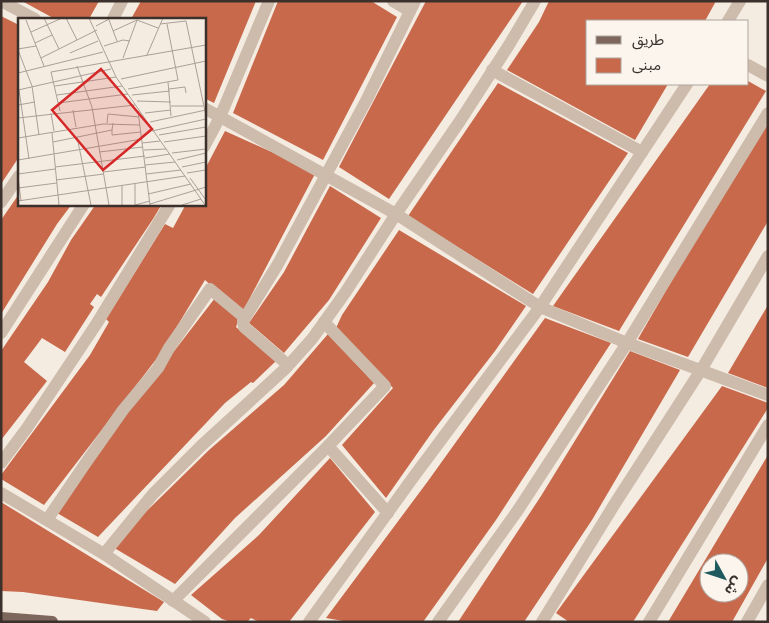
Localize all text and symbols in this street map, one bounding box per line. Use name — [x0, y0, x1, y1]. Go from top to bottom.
inset map — [18, 18, 205, 205]
legend — [586, 20, 749, 85]
text: طريق — [632, 30, 664, 50]
text: مبنى — [632, 55, 661, 74]
north arrow — [699, 553, 749, 603]
text: ش — [721, 573, 747, 599]

